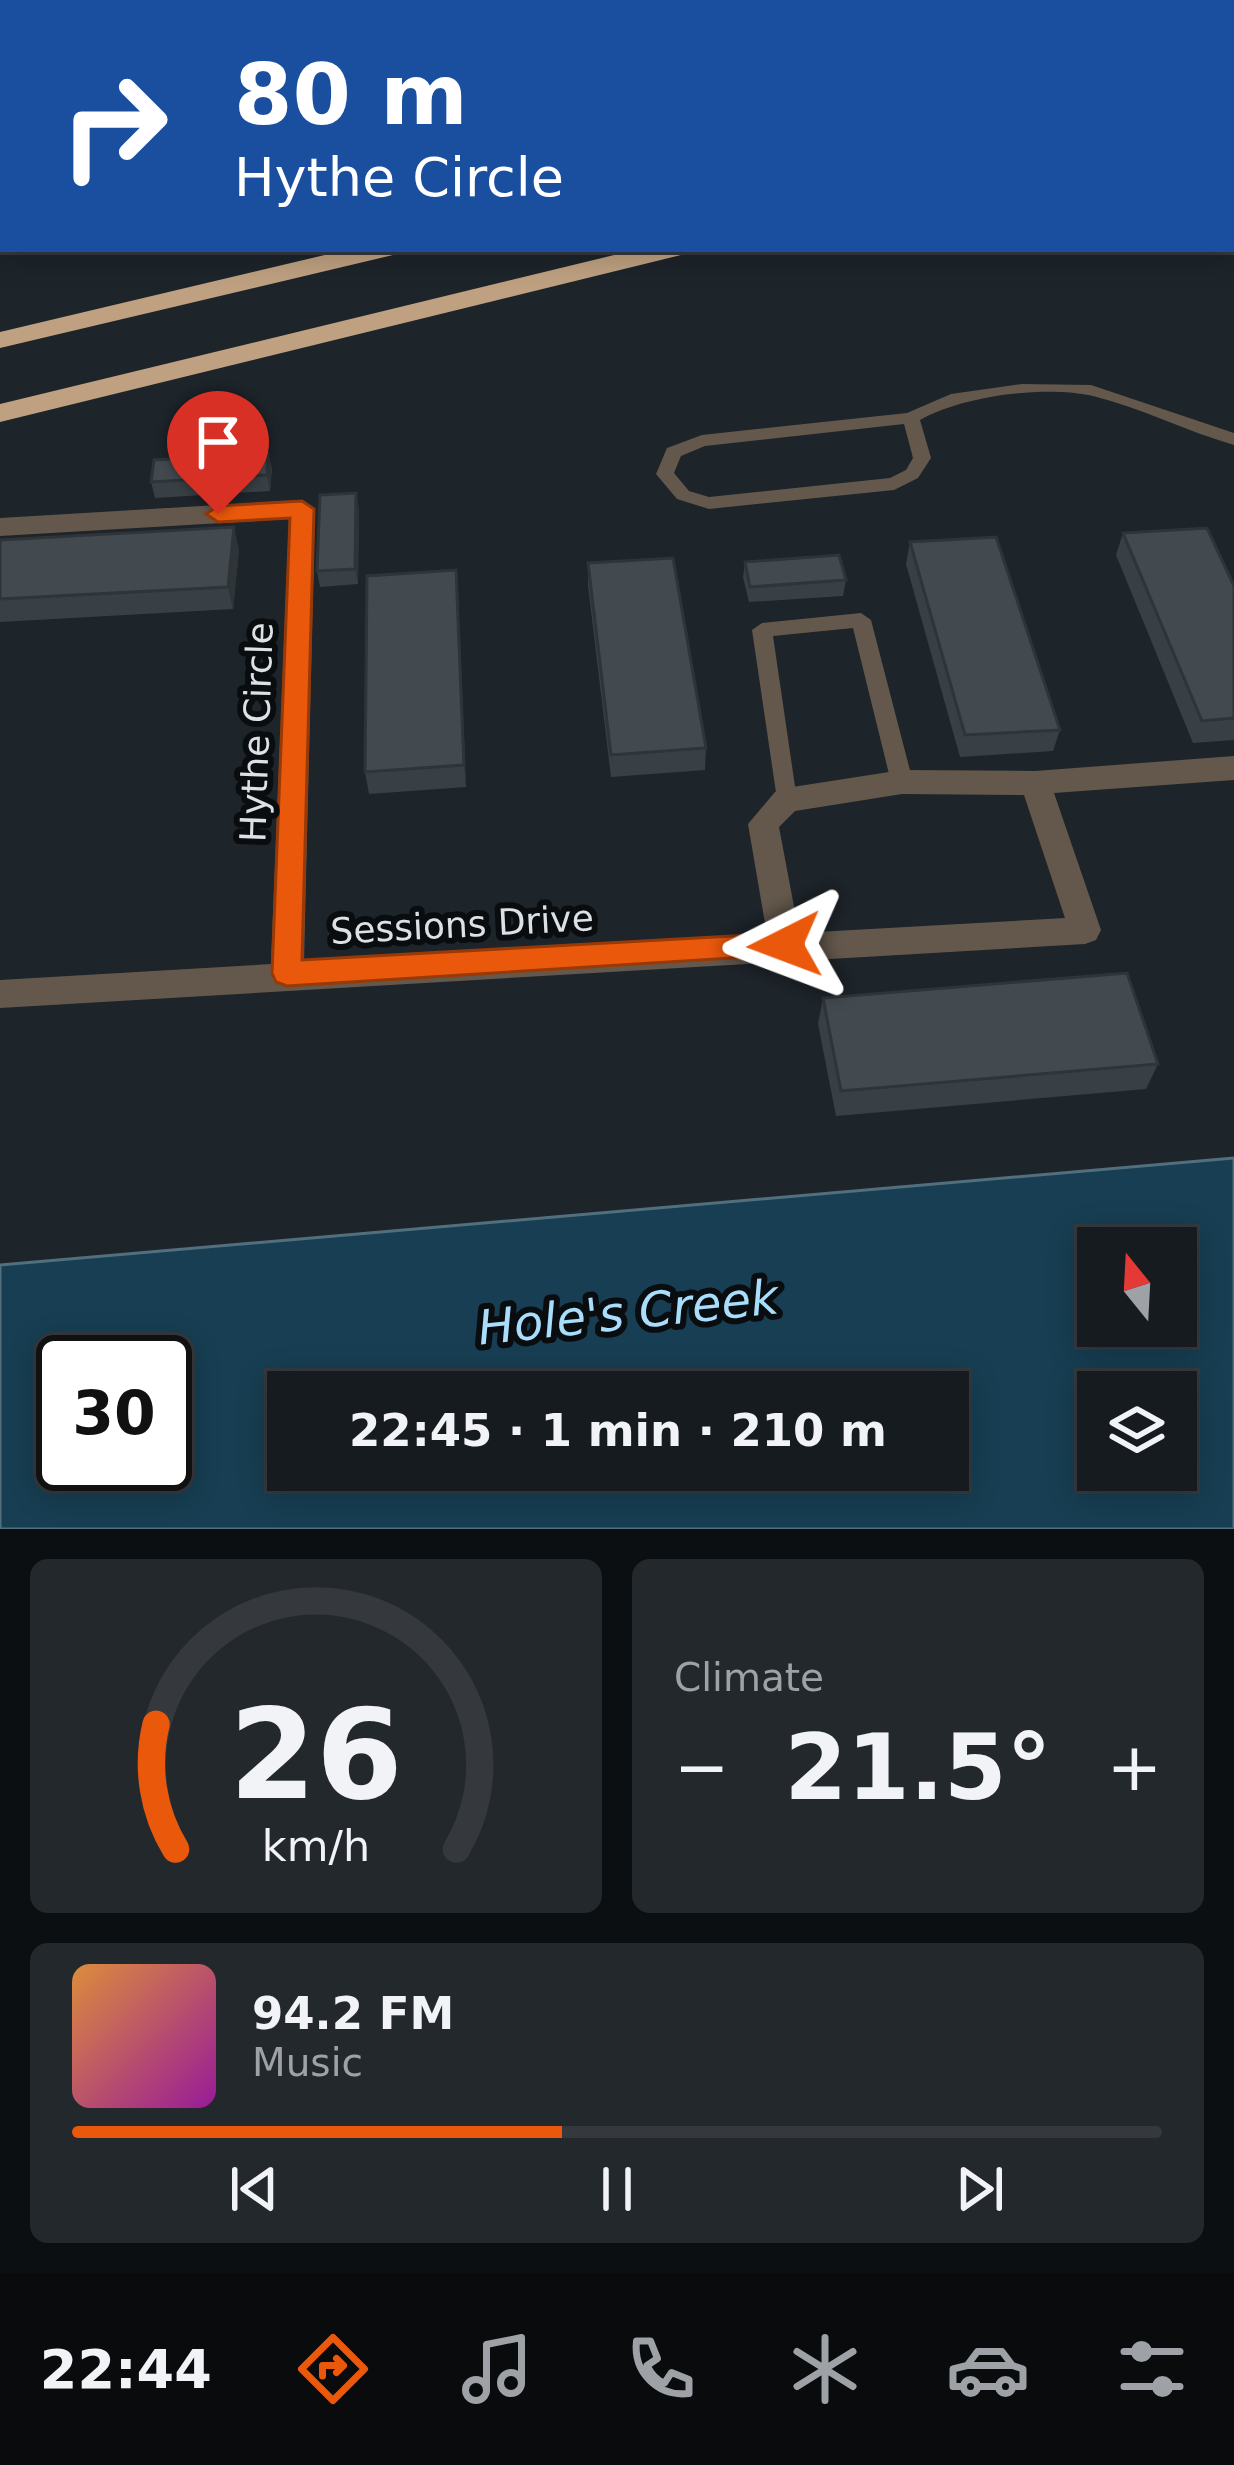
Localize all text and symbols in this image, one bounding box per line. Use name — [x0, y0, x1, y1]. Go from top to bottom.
text: 80 m — [234, 46, 468, 144]
icon: right — [36, 48, 192, 204]
text: Hythe Circle — [234, 146, 564, 209]
pin — [167, 391, 269, 514]
icon: arrive — [185, 409, 251, 475]
street label: Hythe Circle — [232, 621, 281, 843]
position arrow — [722, 882, 848, 1008]
street label: Sessions Drive — [329, 897, 595, 952]
north arrow — [1077, 1227, 1197, 1347]
map controls — [1077, 1227, 1197, 1491]
water label: Hole's Creek — [475, 1268, 783, 1356]
speed limit sign: 30 — [36, 1335, 192, 1491]
button: layers — [1077, 1371, 1197, 1491]
text: 22:45 · 1 min · 210 m — [349, 1404, 887, 1457]
text: Climate — [674, 1655, 824, 1700]
text: 26 — [229, 1682, 403, 1827]
text: 21.5° — [784, 1715, 1052, 1820]
text: − — [674, 1729, 729, 1806]
text: + — [1107, 1729, 1162, 1806]
text: km/h — [262, 1821, 370, 1871]
text: 94.2 FM — [252, 1987, 454, 2040]
text: Music — [252, 2040, 363, 2085]
icon: previous — [221, 2156, 287, 2222]
icon: pause — [584, 2156, 650, 2222]
icon: next — [947, 2156, 1013, 2222]
icon: directions — [291, 2327, 375, 2411]
icon: music — [455, 2327, 539, 2411]
icon: phone — [619, 2327, 703, 2411]
icon: climate — [783, 2327, 867, 2411]
icon: car — [946, 2327, 1030, 2411]
icon: filters — [1110, 2327, 1194, 2411]
text: 22:44 — [40, 2338, 212, 2401]

